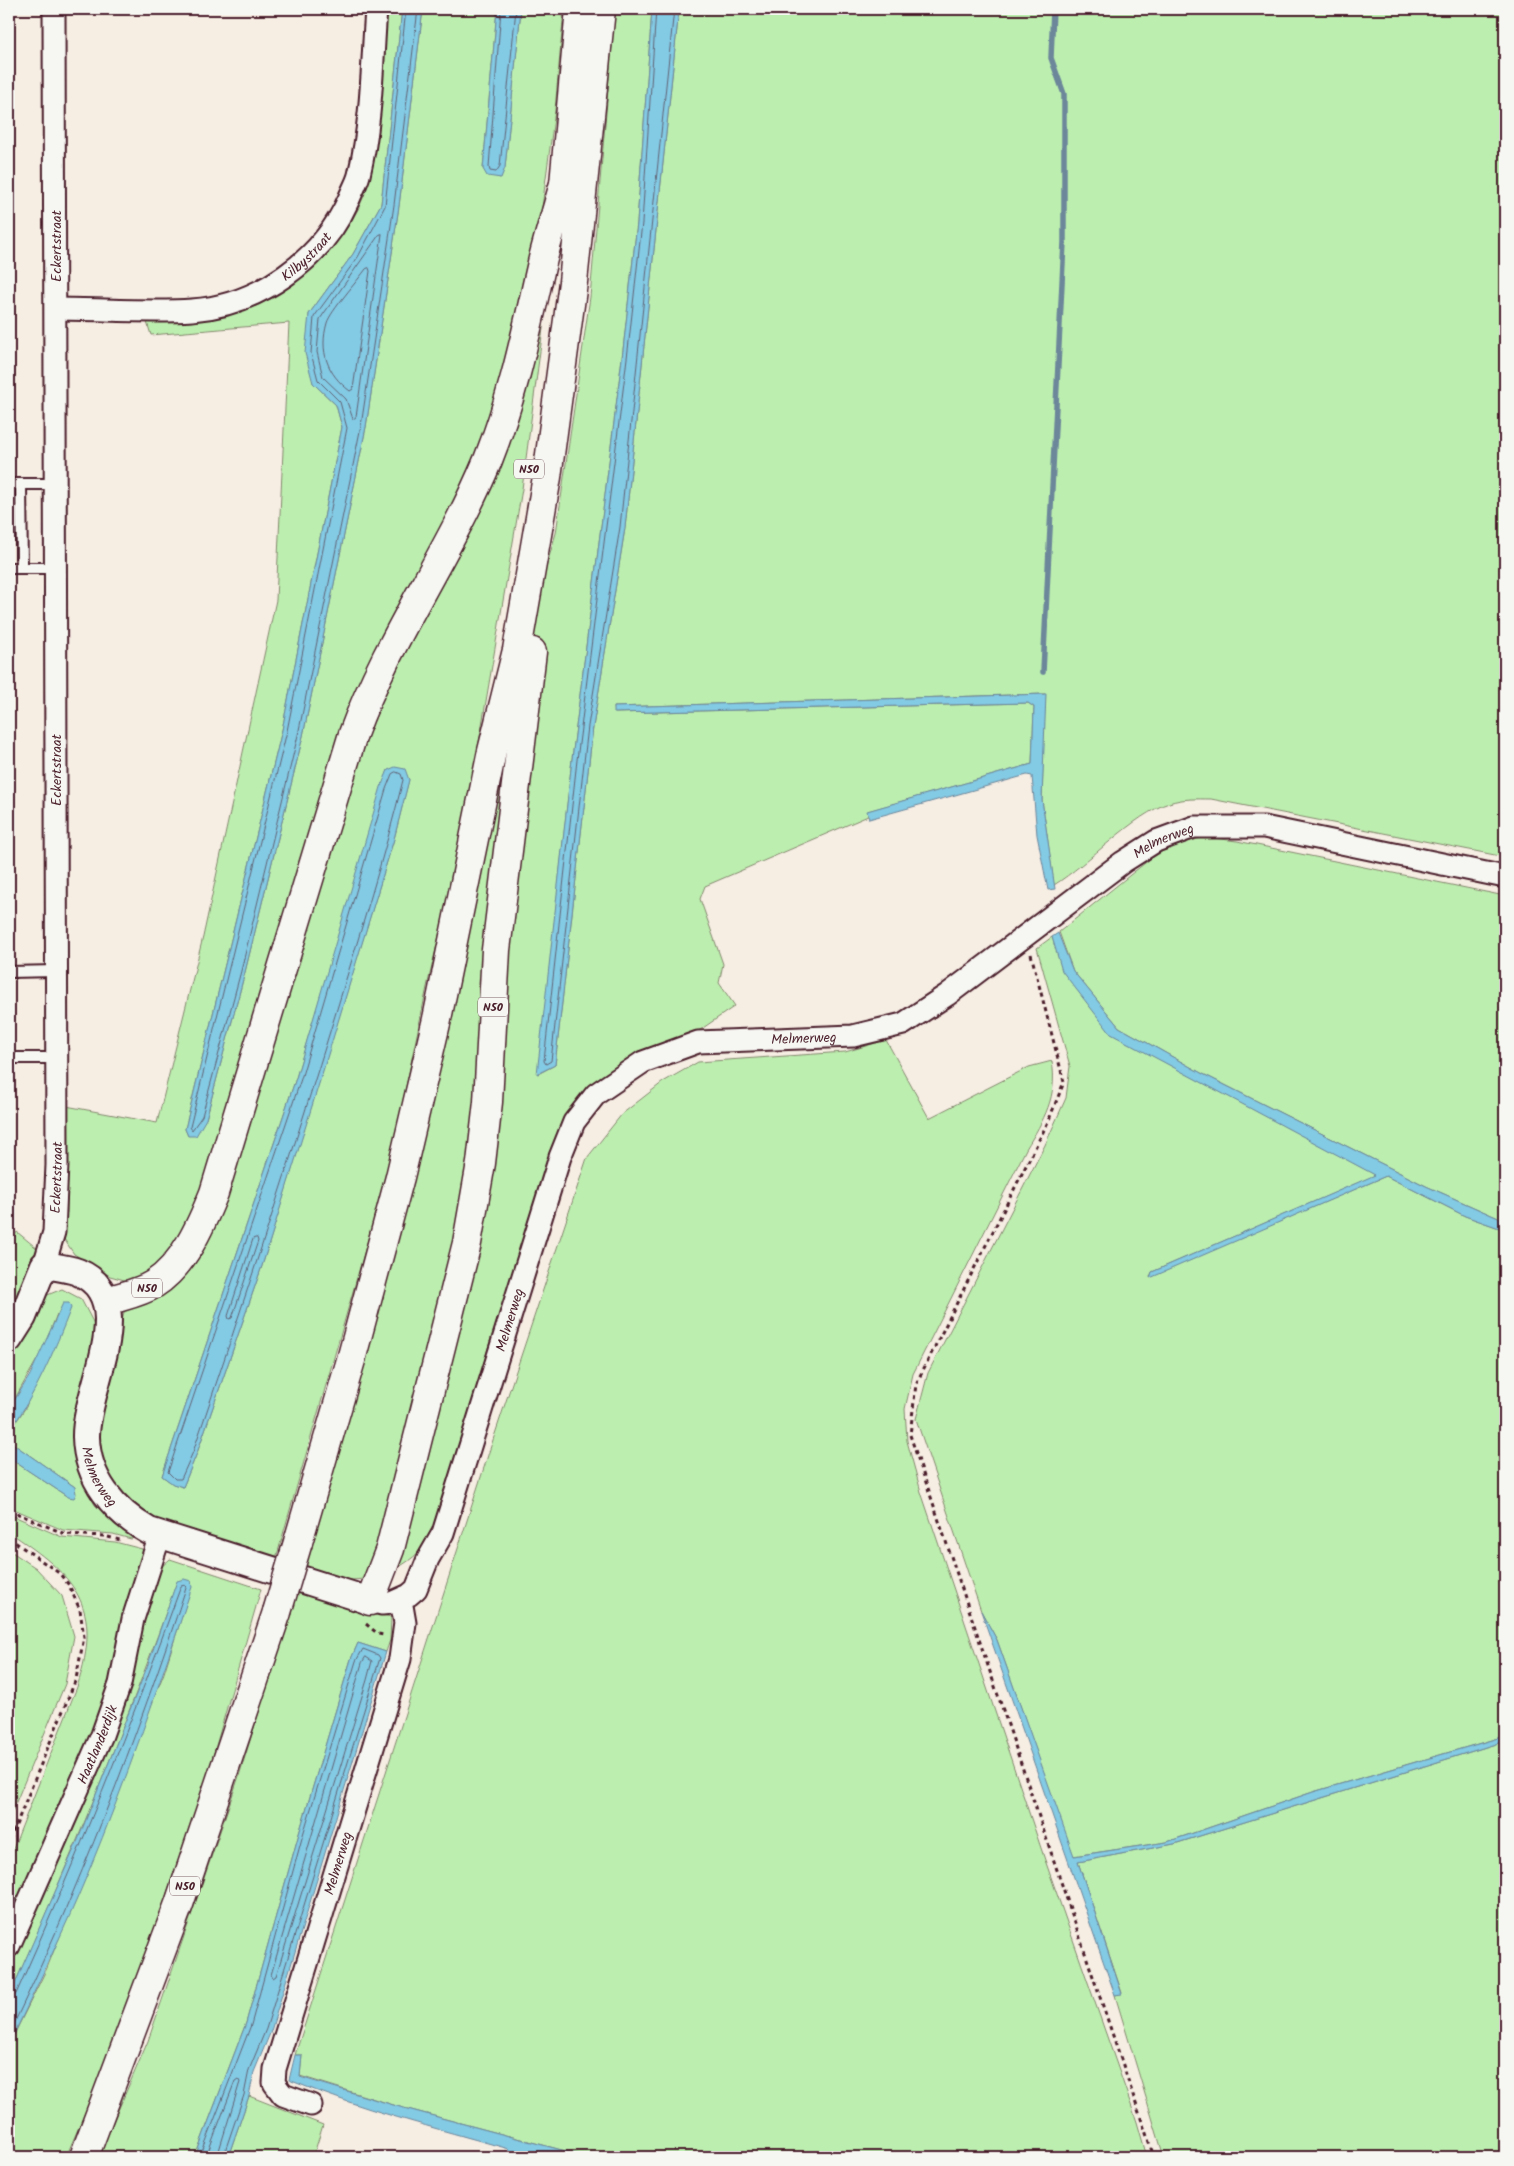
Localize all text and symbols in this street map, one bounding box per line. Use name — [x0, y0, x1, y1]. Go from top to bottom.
street label: Eckertstraat — [46, 209, 68, 282]
street label: Kilbystraat — [277, 227, 338, 287]
road number: N50 — [514, 459, 544, 478]
street label: Eckertstraat — [46, 733, 68, 806]
street label: Melmerweg — [1129, 818, 1197, 865]
road number: N50 — [478, 998, 508, 1016]
street label: Melmerweg — [771, 1027, 837, 1051]
street label: Eckertstraat — [45, 1141, 69, 1214]
road number: N50 — [132, 1278, 162, 1298]
street label: Melmerweg — [490, 1286, 531, 1355]
street label: Melmerweg — [75, 1445, 122, 1512]
street label: Haatlanderdijk — [72, 1702, 124, 1788]
street label: Melmerweg — [319, 1829, 359, 1898]
road number: N50 — [170, 1876, 200, 1895]

